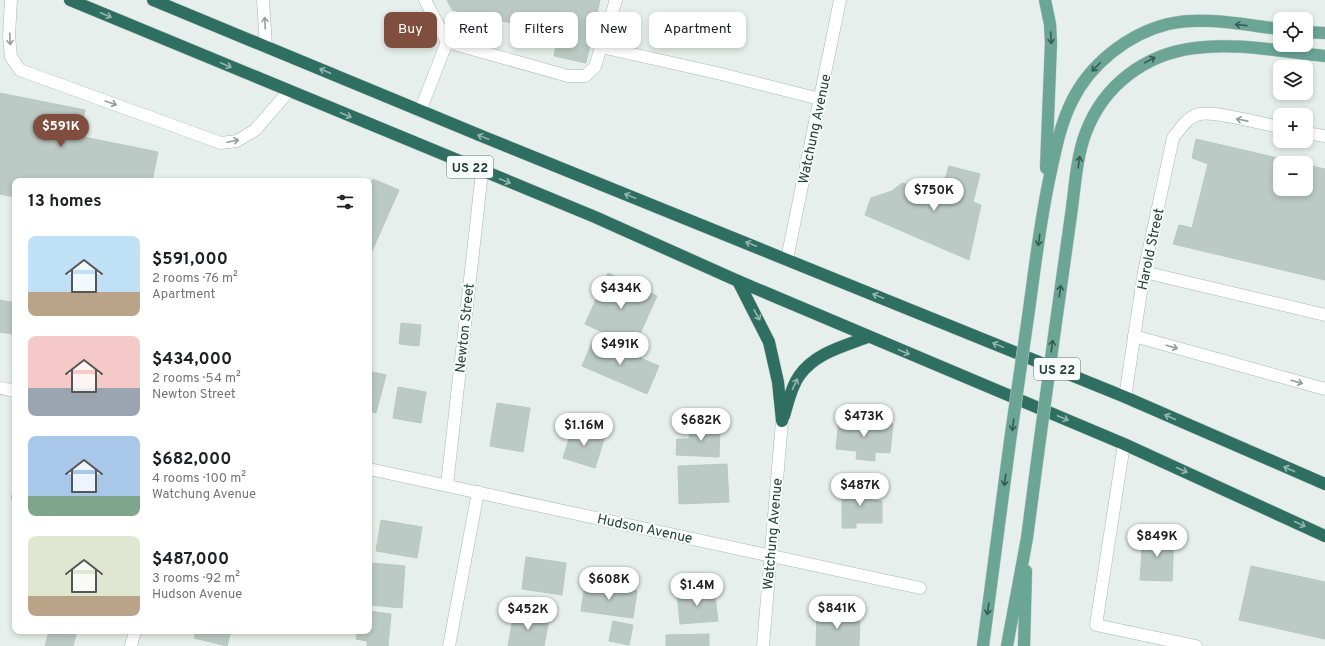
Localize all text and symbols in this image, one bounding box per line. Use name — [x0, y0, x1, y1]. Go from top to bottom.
one-way arrow — [100, 12, 112, 19]
chip: Buy — [384, 12, 437, 48]
chip: Rent — [445, 12, 502, 48]
chip: Filters — [510, 12, 578, 48]
chip: New — [586, 12, 641, 48]
chip: Apartment — [649, 12, 746, 48]
map controls — [1273, 12, 1313, 196]
button: locate — [1273, 12, 1313, 52]
one-way arrow — [261, 17, 268, 30]
one-way arrow — [1235, 21, 1248, 28]
one-way arrow — [1047, 31, 1055, 44]
one-way arrow — [6, 32, 13, 45]
one-way arrow — [1144, 56, 1156, 63]
button: layers — [1273, 60, 1313, 100]
one-way arrow — [220, 62, 232, 69]
one-way arrow — [1091, 62, 1101, 72]
one-way arrow — [319, 67, 331, 75]
street label: Watchung Avenue — [796, 73, 835, 186]
one-way arrow — [104, 99, 116, 107]
button: + — [1273, 108, 1313, 148]
one-way arrow — [340, 112, 352, 119]
pin: $591K — [33, 114, 89, 148]
one-way arrow — [1236, 115, 1249, 123]
text: $591K — [42, 119, 80, 135]
one-way arrow — [478, 133, 490, 141]
one-way arrow — [227, 136, 240, 144]
road number: US 22 — [447, 156, 493, 178]
one-way arrow — [1075, 156, 1083, 169]
button: − — [1273, 156, 1313, 196]
one-way arrow — [499, 177, 511, 185]
pin: $750K — [906, 178, 962, 212]
text: $750K — [914, 183, 954, 199]
text: 13 homes — [28, 191, 102, 213]
icon: filters — [334, 191, 356, 213]
one-way arrow — [625, 192, 637, 199]
street label: Harold Street — [1135, 207, 1168, 292]
one-way arrow — [1035, 233, 1043, 246]
one-way arrow — [745, 240, 757, 248]
text: $591,000 — [152, 249, 228, 271]
icon: home — [60, 252, 108, 300]
text: 2 rooms · 76 m² — [152, 271, 238, 287]
pin: $434K — [593, 276, 649, 310]
text: $434K — [600, 281, 642, 297]
street label: Newton Street — [452, 282, 479, 374]
one-way arrow — [1056, 285, 1064, 298]
text: Apartment — [152, 287, 215, 303]
one-way arrow — [873, 292, 885, 299]
one-way arrow — [753, 309, 761, 321]
pin: $491K — [592, 332, 648, 366]
text: $491K — [601, 337, 639, 353]
one-way arrow — [1049, 340, 1056, 353]
one-way arrow — [993, 341, 1005, 349]
one-way arrow — [1165, 344, 1178, 351]
text: $434,000 — [152, 349, 232, 371]
one-way arrow — [898, 349, 910, 356]
icon: home — [60, 352, 108, 400]
road number: US 22 — [1034, 358, 1080, 380]
text: 2 rooms · 54 m² — [152, 371, 241, 387]
one-way arrow — [1290, 378, 1303, 386]
one-way arrow — [792, 379, 799, 391]
text: Newton Street — [152, 387, 236, 403]
pin: $473K — [836, 404, 892, 438]
pin: $682K — [673, 408, 729, 442]
text: $473K — [844, 409, 884, 425]
pin: $1.16M — [551, 413, 617, 447]
text: $682K — [681, 413, 721, 429]
one-way arrow — [1165, 413, 1177, 420]
one-way arrow — [1056, 415, 1068, 423]
text: $1.16M — [564, 418, 604, 434]
one-way arrow — [1009, 419, 1017, 432]
text: $682,000 — [152, 449, 231, 471]
icon: home — [60, 452, 108, 500]
one-way arrow — [1284, 465, 1296, 472]
one-way arrow — [1176, 467, 1188, 474]
text: 4 rooms · 100 m² — [152, 471, 246, 487]
pin: $487K — [832, 473, 888, 507]
one-way arrow — [1001, 473, 1009, 486]
street label: Watchung Avenue — [760, 478, 787, 591]
text: $487K — [840, 478, 880, 494]
text: Watchung Avenue — [152, 487, 256, 503]
street label: Hudson Avenue — [595, 511, 694, 548]
one-way arrow — [1294, 521, 1306, 528]
pin: $849K — [1129, 524, 1185, 558]
text: $849K — [1136, 529, 1178, 545]
text: $487,000 — [152, 549, 229, 571]
icon: home — [60, 552, 108, 600]
pin: $608K — [581, 567, 637, 601]
text: 3 rooms · 92 m² — [152, 571, 240, 587]
text: $608K — [588, 572, 630, 588]
pin: $1.4M — [669, 573, 725, 607]
text: $1.4M — [679, 578, 715, 594]
text: Hudson Avenue — [152, 587, 242, 603]
pin: $841K — [809, 596, 865, 630]
pin: $452K — [500, 597, 556, 631]
text: $841K — [818, 601, 856, 617]
text: $452K — [507, 602, 549, 618]
one-way arrow — [984, 602, 992, 615]

